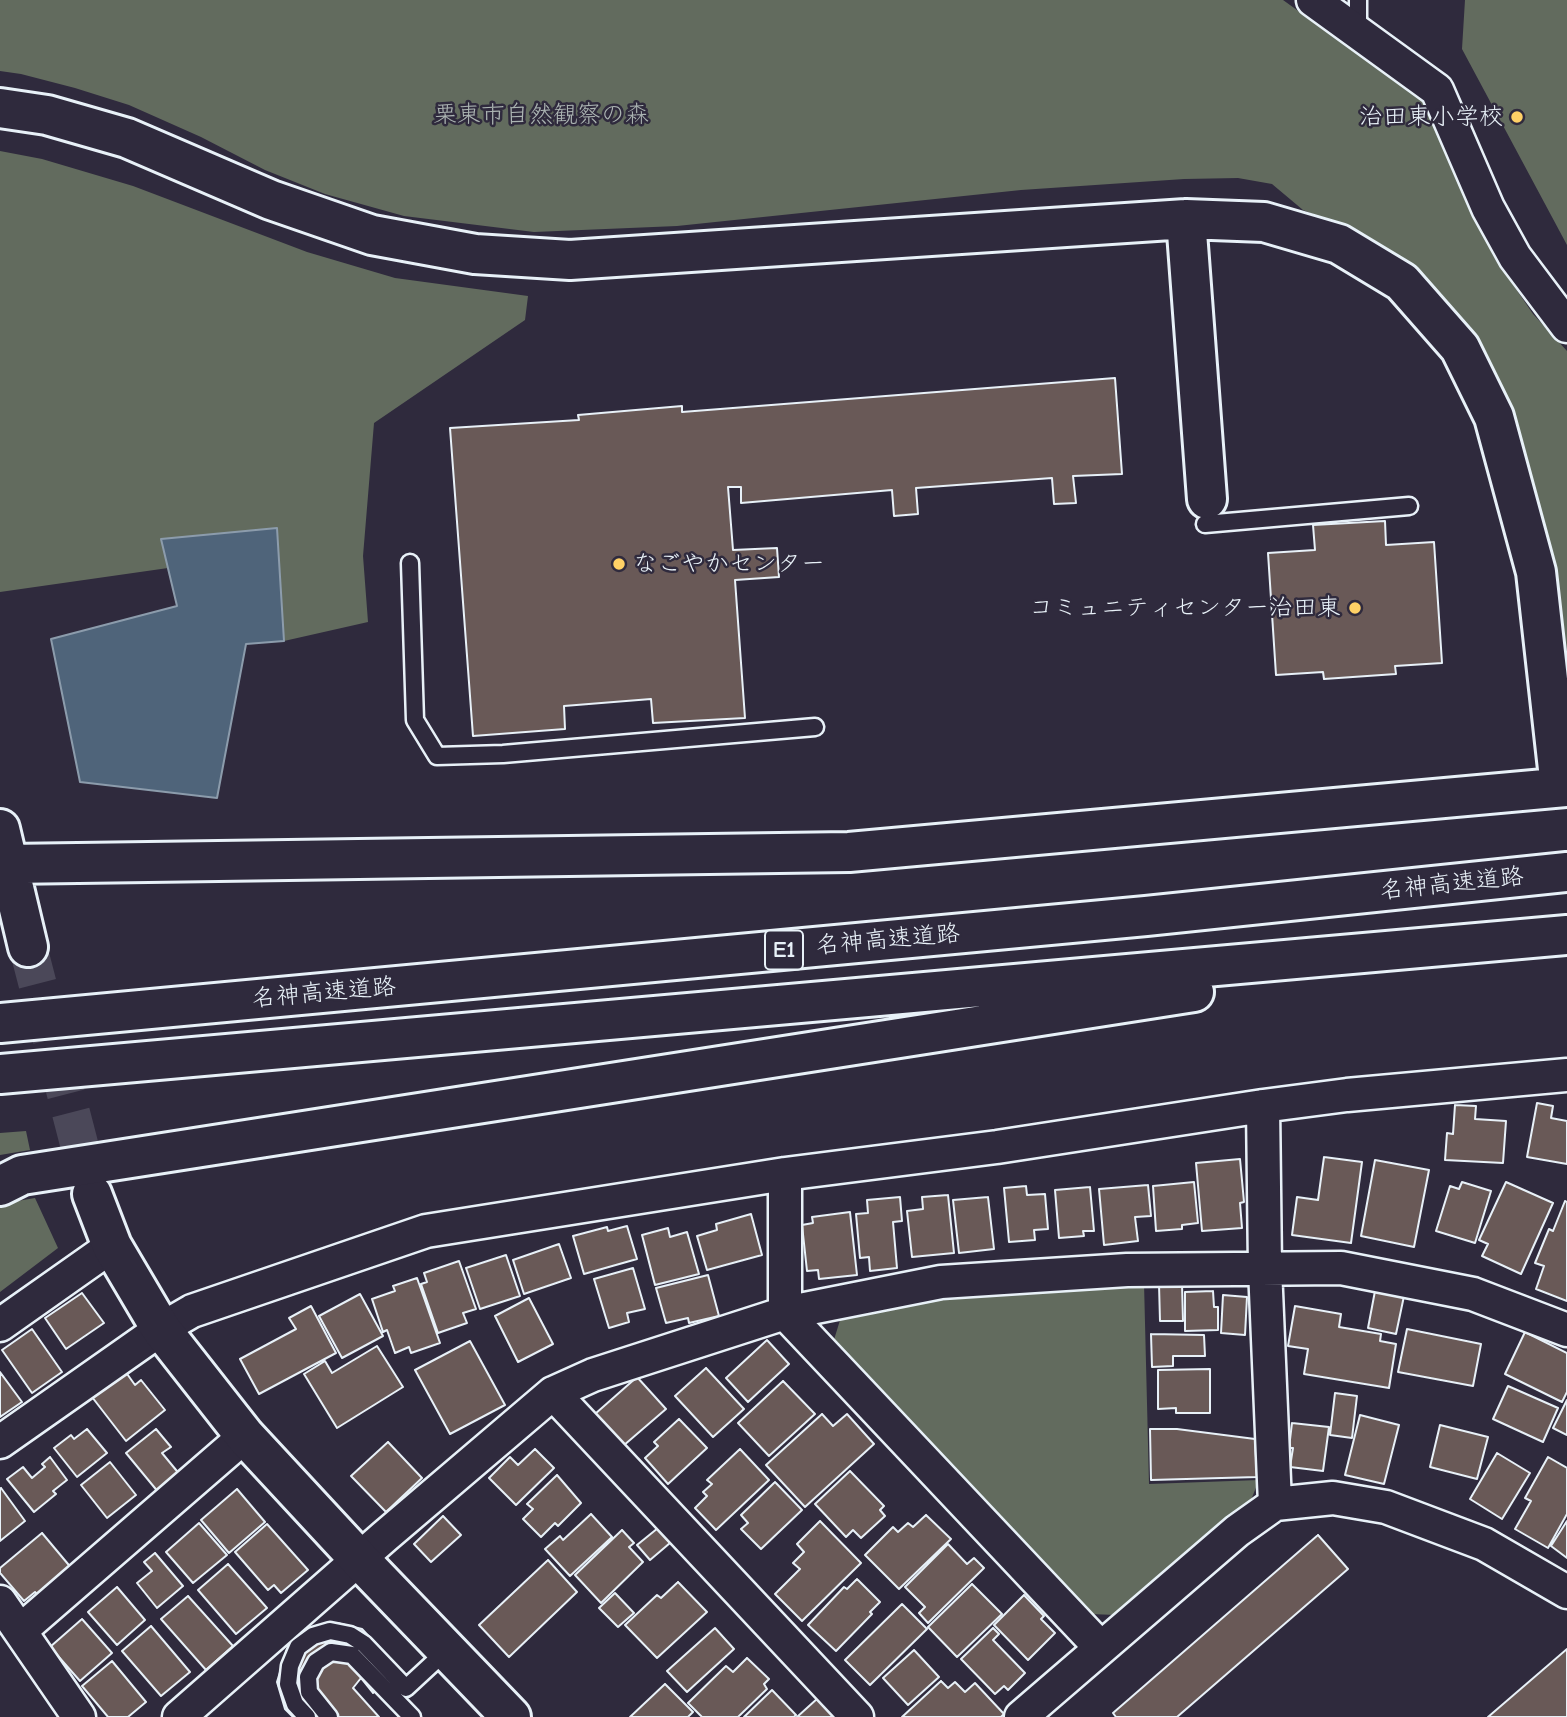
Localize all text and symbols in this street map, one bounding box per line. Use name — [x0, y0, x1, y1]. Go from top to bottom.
park label: 栗東市自然観察の森 — [433, 101, 649, 129]
place label: 治田東小学校 — [1359, 103, 1503, 131]
marker: 治田東小学校 — [1509, 109, 1525, 125]
place label: なごやかセンター — [633, 550, 825, 578]
marker: なごやかセンター — [611, 556, 627, 572]
place label: コミュニティセンター治田東 — [1029, 594, 1341, 622]
marker: コミュニティセンター治田東 — [1347, 600, 1363, 616]
street label: 名神高速道路 — [1379, 862, 1525, 906]
street label: 名神高速道路 — [815, 919, 961, 961]
road number: E1 — [765, 931, 803, 970]
street label: 名神高速道路 — [251, 972, 397, 1014]

